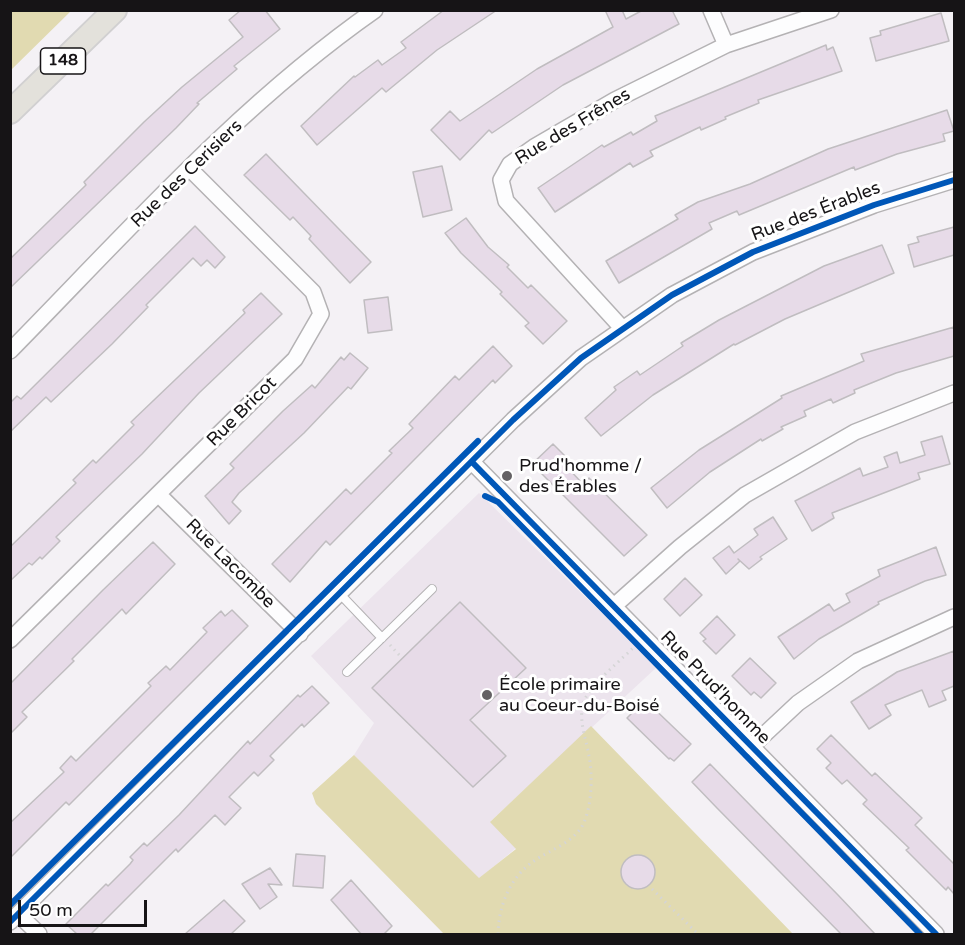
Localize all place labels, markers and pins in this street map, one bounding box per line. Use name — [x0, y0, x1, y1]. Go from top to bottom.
place label: Prud'homme / des Érables — [519, 455, 642, 498]
marker: Prud'homme / des Érables — [500, 469, 514, 483]
place label: École primaire au Coeur‑du‑Boisé — [499, 674, 660, 716]
marker: École primaire au Coeur‑du‑Boisé — [480, 688, 494, 702]

